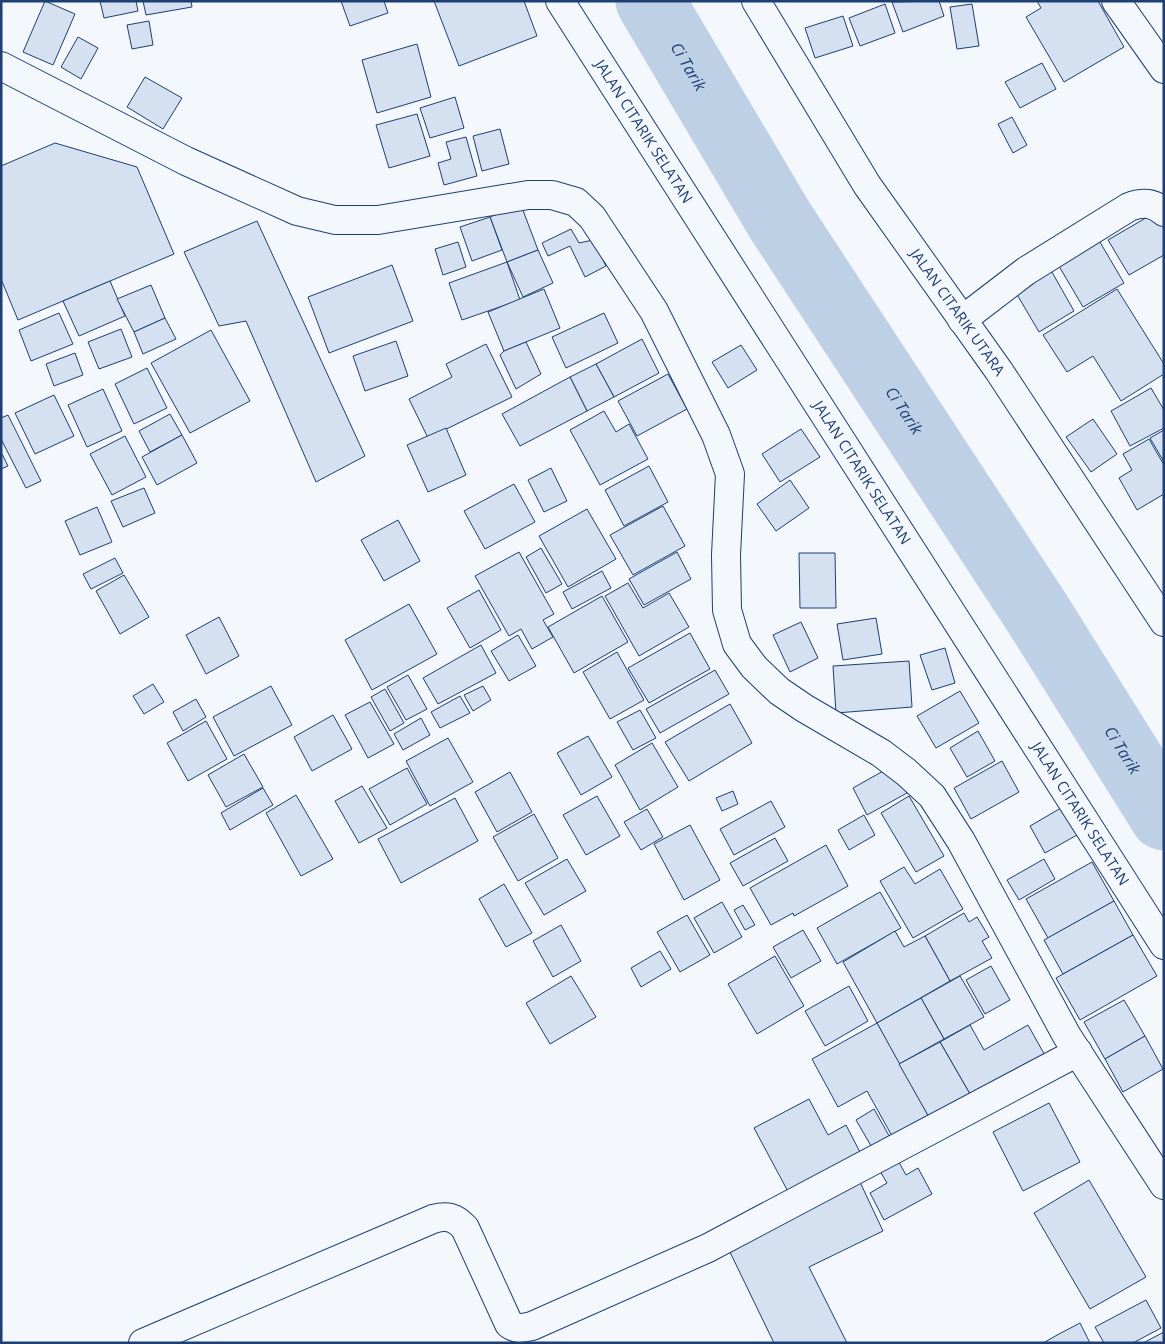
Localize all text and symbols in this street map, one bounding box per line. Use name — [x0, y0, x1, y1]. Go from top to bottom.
water label: Ci Tarik — [666, 38, 712, 96]
street label: JALAN CITARIK SELATAN — [590, 54, 698, 207]
street label: JALAN CITARIK UTARA — [905, 243, 1010, 380]
water label: Ci Tarik — [881, 382, 929, 439]
street label: JALAN CITARIK SELATAN — [808, 395, 916, 548]
water label: Ci Tarik — [1099, 722, 1147, 779]
street label: JALAN CITARIK SELATAN — [1026, 736, 1134, 889]

